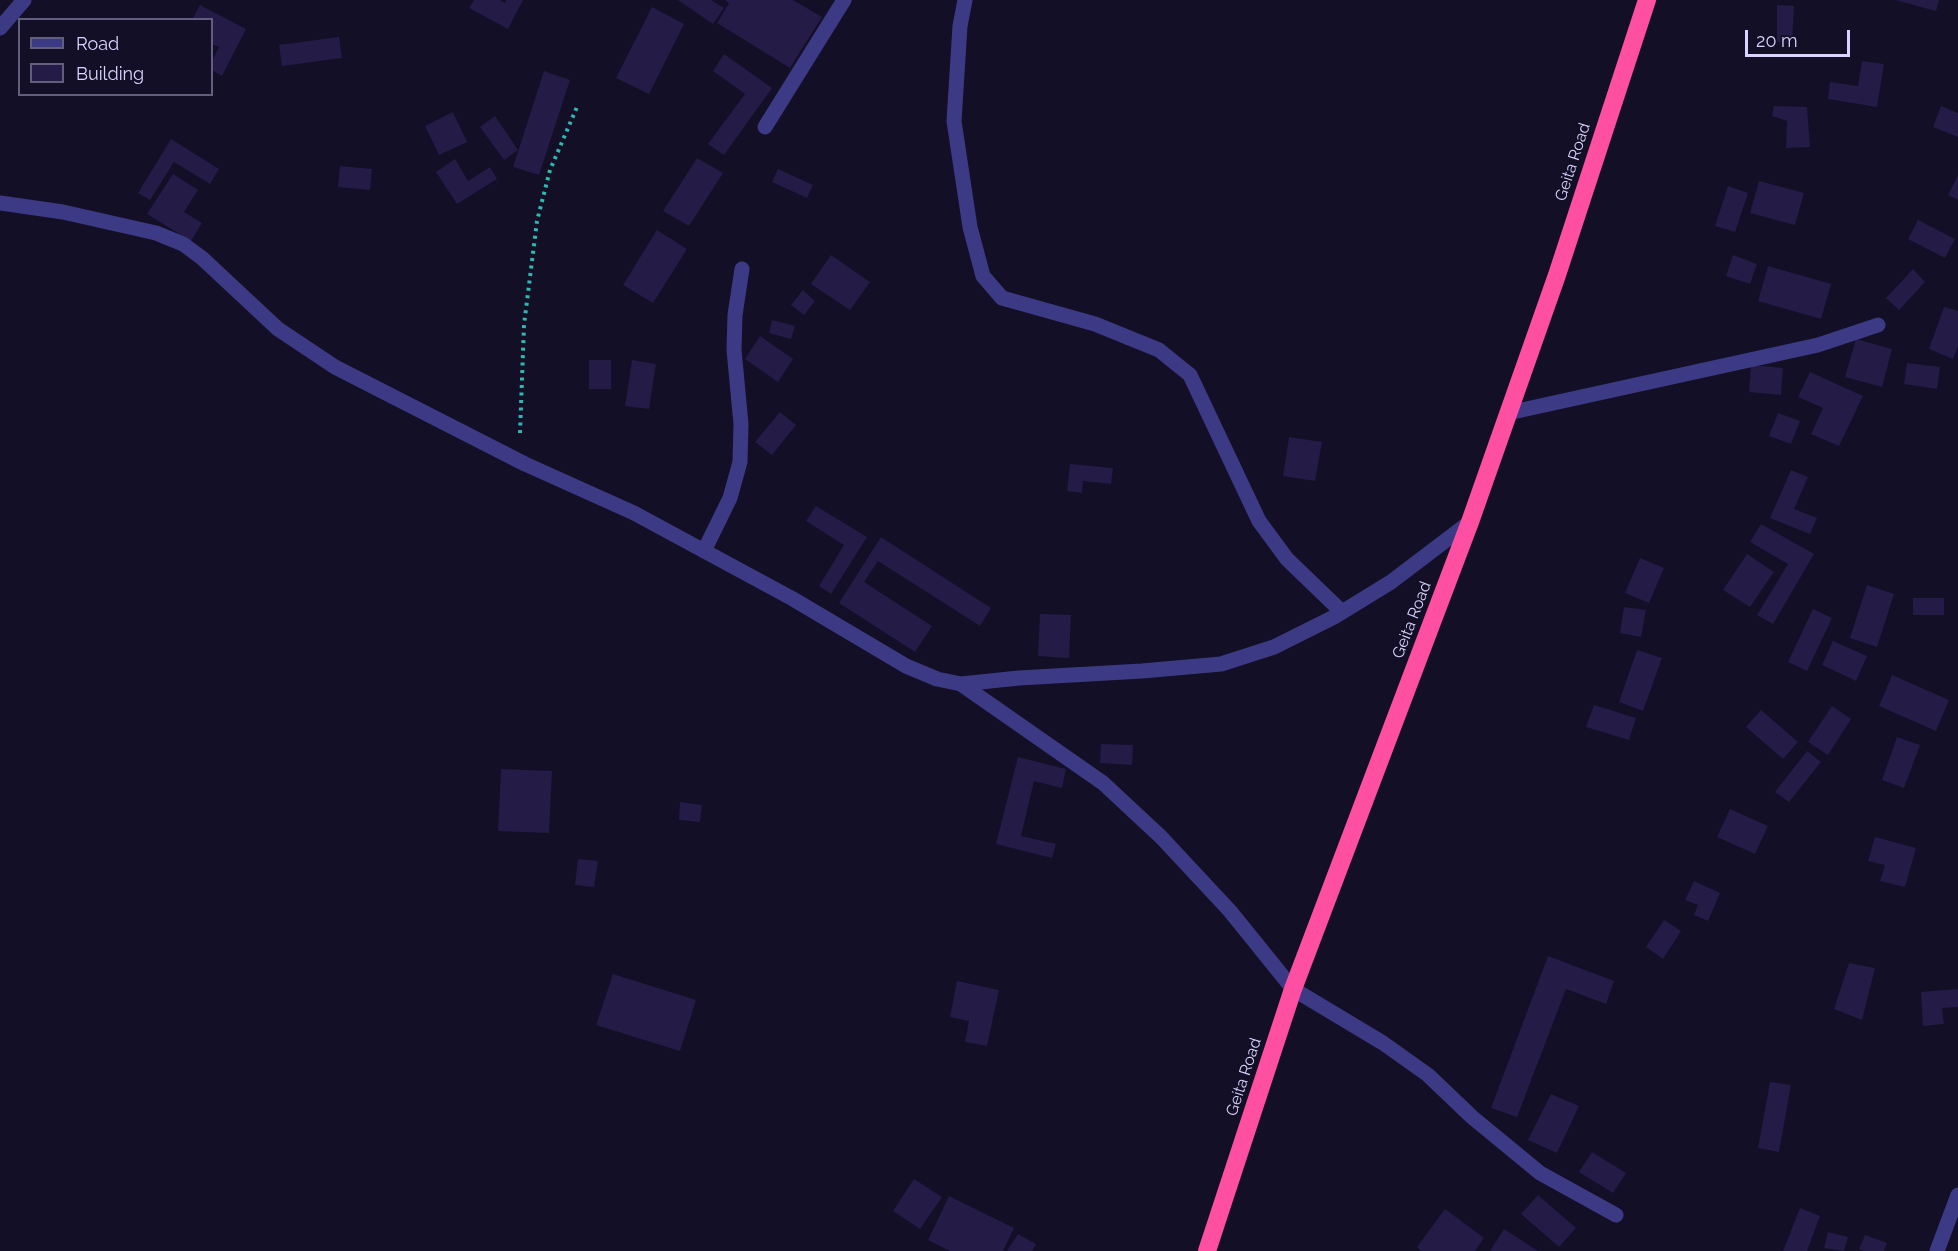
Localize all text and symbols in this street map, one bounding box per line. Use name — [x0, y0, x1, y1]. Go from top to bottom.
legend — [18, 18, 213, 96]
scale bar — [1748, 18, 1853, 56]
text: 20 m — [1756, 30, 1798, 51]
text: Road — [76, 33, 119, 54]
text: Building — [76, 63, 144, 84]
street label: Geita Road — [1551, 121, 1595, 203]
street label: Geita Road — [1389, 579, 1435, 661]
street label: Geita Road — [1222, 1036, 1266, 1118]

